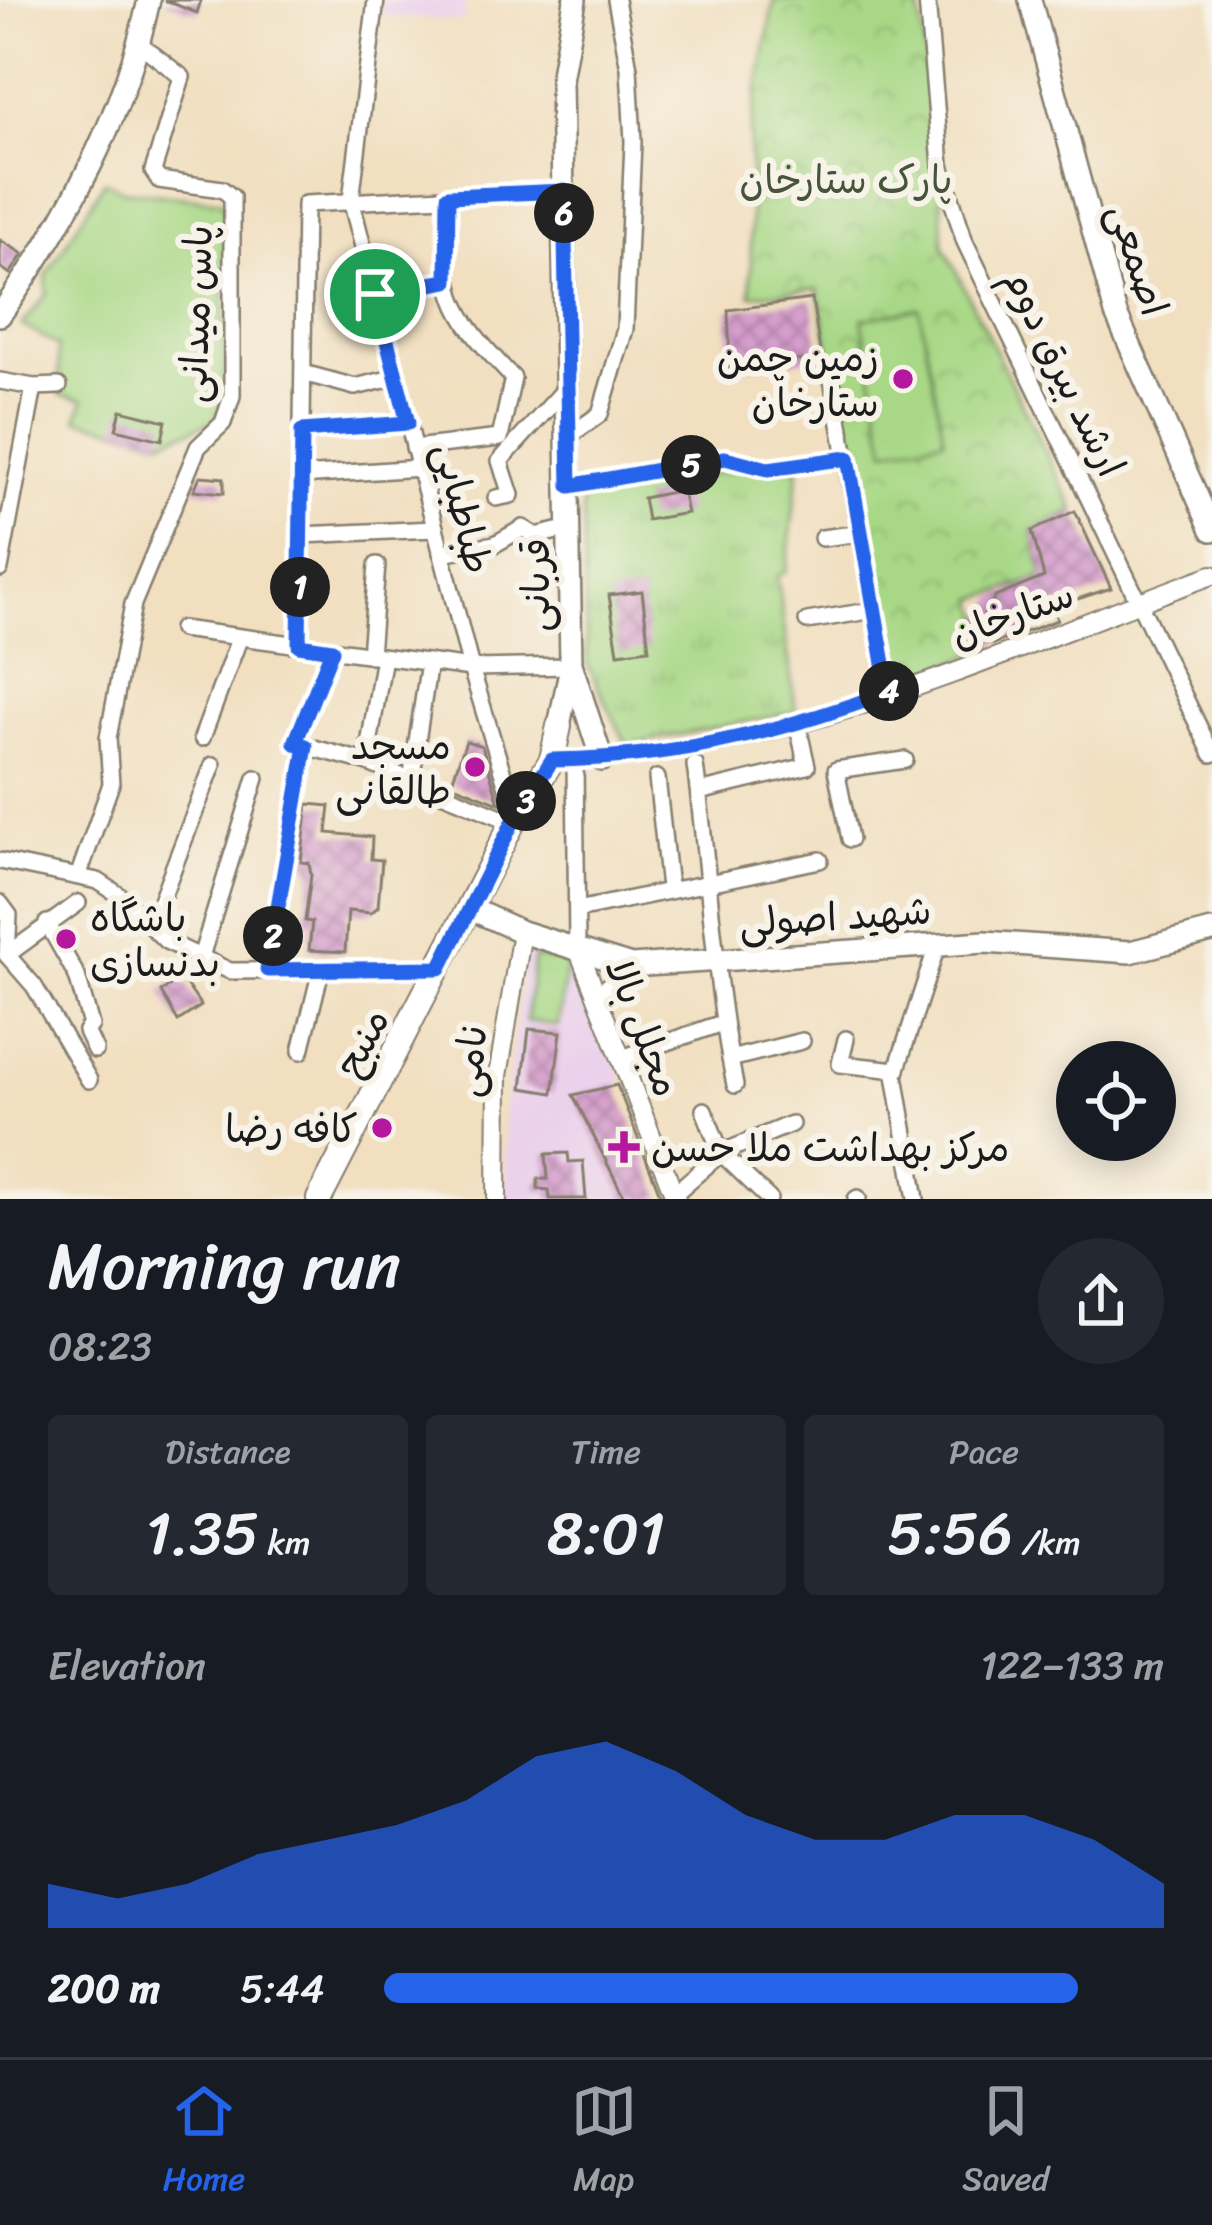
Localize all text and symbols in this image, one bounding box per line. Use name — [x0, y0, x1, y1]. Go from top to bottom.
park label: پارک ستارخان — [739, 145, 953, 214]
pin: 6 — [534, 183, 594, 243]
text: 6 — [555, 184, 573, 242]
street label: اصمعی — [1088, 194, 1189, 325]
street label: پاس میدانی — [158, 224, 233, 404]
pin — [324, 243, 426, 345]
street label: ارشد بیرق دوم — [984, 256, 1145, 489]
icon: arrive — [342, 261, 408, 327]
place label: زمین چمن ستارخان — [717, 323, 879, 437]
marker: زمین چمن ستارخان — [890, 366, 916, 392]
street label: طباطبایی — [414, 435, 513, 581]
pin: 5 — [661, 435, 721, 495]
text: 5 — [681, 436, 701, 494]
street label: قربانی — [501, 538, 570, 632]
pin: 1 — [270, 557, 330, 617]
text: 1 — [293, 558, 307, 616]
street label: ستارخان — [940, 559, 1084, 668]
pin: 4 — [859, 661, 919, 721]
text: 4 — [879, 662, 899, 720]
place label: مسجد طالقانی — [335, 711, 451, 825]
marker: مسجد طالقانی — [462, 754, 488, 780]
pin: 3 — [496, 771, 556, 831]
text: 3 — [517, 772, 535, 830]
street label: شهید اصولی — [737, 875, 934, 958]
place label: باشگاه بدنسازی — [90, 883, 220, 997]
pin: 2 — [243, 906, 303, 966]
text: 2 — [263, 907, 283, 965]
marker: باشگاه بدنسازی — [53, 926, 79, 952]
street label: مجلل بالا — [585, 947, 702, 1107]
street label: منبح — [314, 995, 408, 1089]
street label: نامی — [431, 1022, 508, 1100]
map controls — [1056, 1041, 1176, 1161]
button: locate — [1056, 1041, 1176, 1161]
place label: کافه رضا — [225, 1094, 358, 1163]
place label: مرکز بهداشت ملا حسن — [651, 1113, 1010, 1182]
marker: کافه رضا — [369, 1115, 395, 1141]
marker: مرکز بهداشت ملا حسن — [608, 1131, 640, 1163]
text: Morning run — [48, 1208, 401, 1325]
button: share — [1038, 1238, 1164, 1364]
text: 08:23 — [48, 1312, 152, 1381]
text: Distance — [165, 1423, 291, 1481]
text: Time — [571, 1423, 641, 1481]
text: Pace — [949, 1423, 1019, 1481]
text: 1.35 — [146, 1481, 259, 1587]
text: 8:01 — [547, 1481, 665, 1587]
text: 5:56 — [887, 1481, 1013, 1587]
text: km — [259, 1514, 310, 1572]
text: /km — [1013, 1514, 1081, 1572]
text: Elevation — [48, 1631, 206, 1700]
text: 122–133 m — [981, 1631, 1164, 1700]
text: 200 m — [48, 1954, 160, 2023]
text: 5:44 — [240, 1954, 324, 2023]
tab: Home — [163, 2078, 245, 2208]
tab: Map — [571, 2078, 637, 2208]
tab: Saved — [962, 2078, 1049, 2208]

